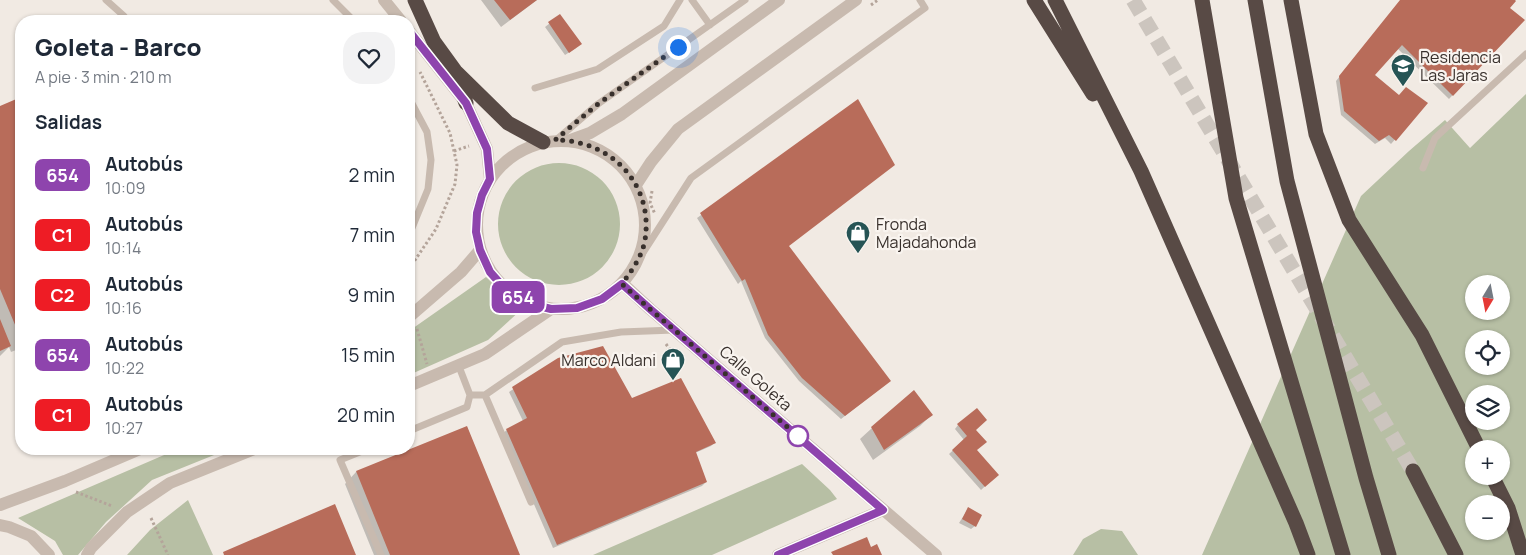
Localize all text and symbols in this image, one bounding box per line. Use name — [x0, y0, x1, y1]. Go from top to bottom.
text: Goleta - Barco — [35, 30, 201, 63]
button: heart — [343, 32, 395, 84]
your location — [666, 35, 691, 60]
place label: Residencia Las Jaras — [1420, 46, 1501, 86]
school or university icon: Residencia Las Jaras — [1390, 53, 1416, 87]
text: A pie · 3 min · 210 m — [35, 66, 172, 88]
text: Salidas — [35, 109, 102, 135]
text: Autobús — [105, 151, 183, 177]
text: 2 min — [349, 162, 395, 188]
text: 654 — [46, 163, 79, 187]
text: 10:09 — [105, 177, 145, 199]
text: Autobús — [105, 211, 183, 237]
place label: Fronda Majadahonda — [876, 213, 976, 253]
shop icon: Fronda Majadahonda — [845, 220, 871, 254]
text: 7 min — [350, 222, 395, 248]
text: C1 — [52, 223, 73, 247]
text: 10:14 — [105, 237, 141, 259]
text: Autobús — [105, 271, 183, 297]
north arrow — [1465, 275, 1510, 320]
map controls — [1465, 275, 1510, 540]
line badge: 654 — [489, 281, 547, 313]
text: 9 min — [348, 282, 395, 308]
text: C2 — [50, 283, 75, 307]
text: 654 — [502, 285, 534, 309]
text: 10:16 — [105, 297, 142, 319]
button: locate — [1465, 330, 1510, 375]
text: Autobús — [105, 331, 183, 357]
street label: Calle Goleta — [715, 340, 797, 416]
text: 15 min — [341, 342, 395, 368]
text: 654 — [46, 343, 79, 367]
shop icon: Marco Aldani — [660, 347, 686, 381]
place label: Marco Aldani — [561, 349, 656, 371]
text: 10:22 — [105, 357, 144, 379]
button: layers — [1465, 385, 1510, 430]
text: Autobús — [105, 391, 183, 417]
text: 20 min — [337, 402, 395, 428]
text: C1 — [52, 403, 73, 427]
text: 10:27 — [105, 417, 143, 439]
unlabelled marker — [787, 425, 809, 447]
button: + — [1465, 440, 1510, 485]
button: − — [1465, 495, 1510, 540]

